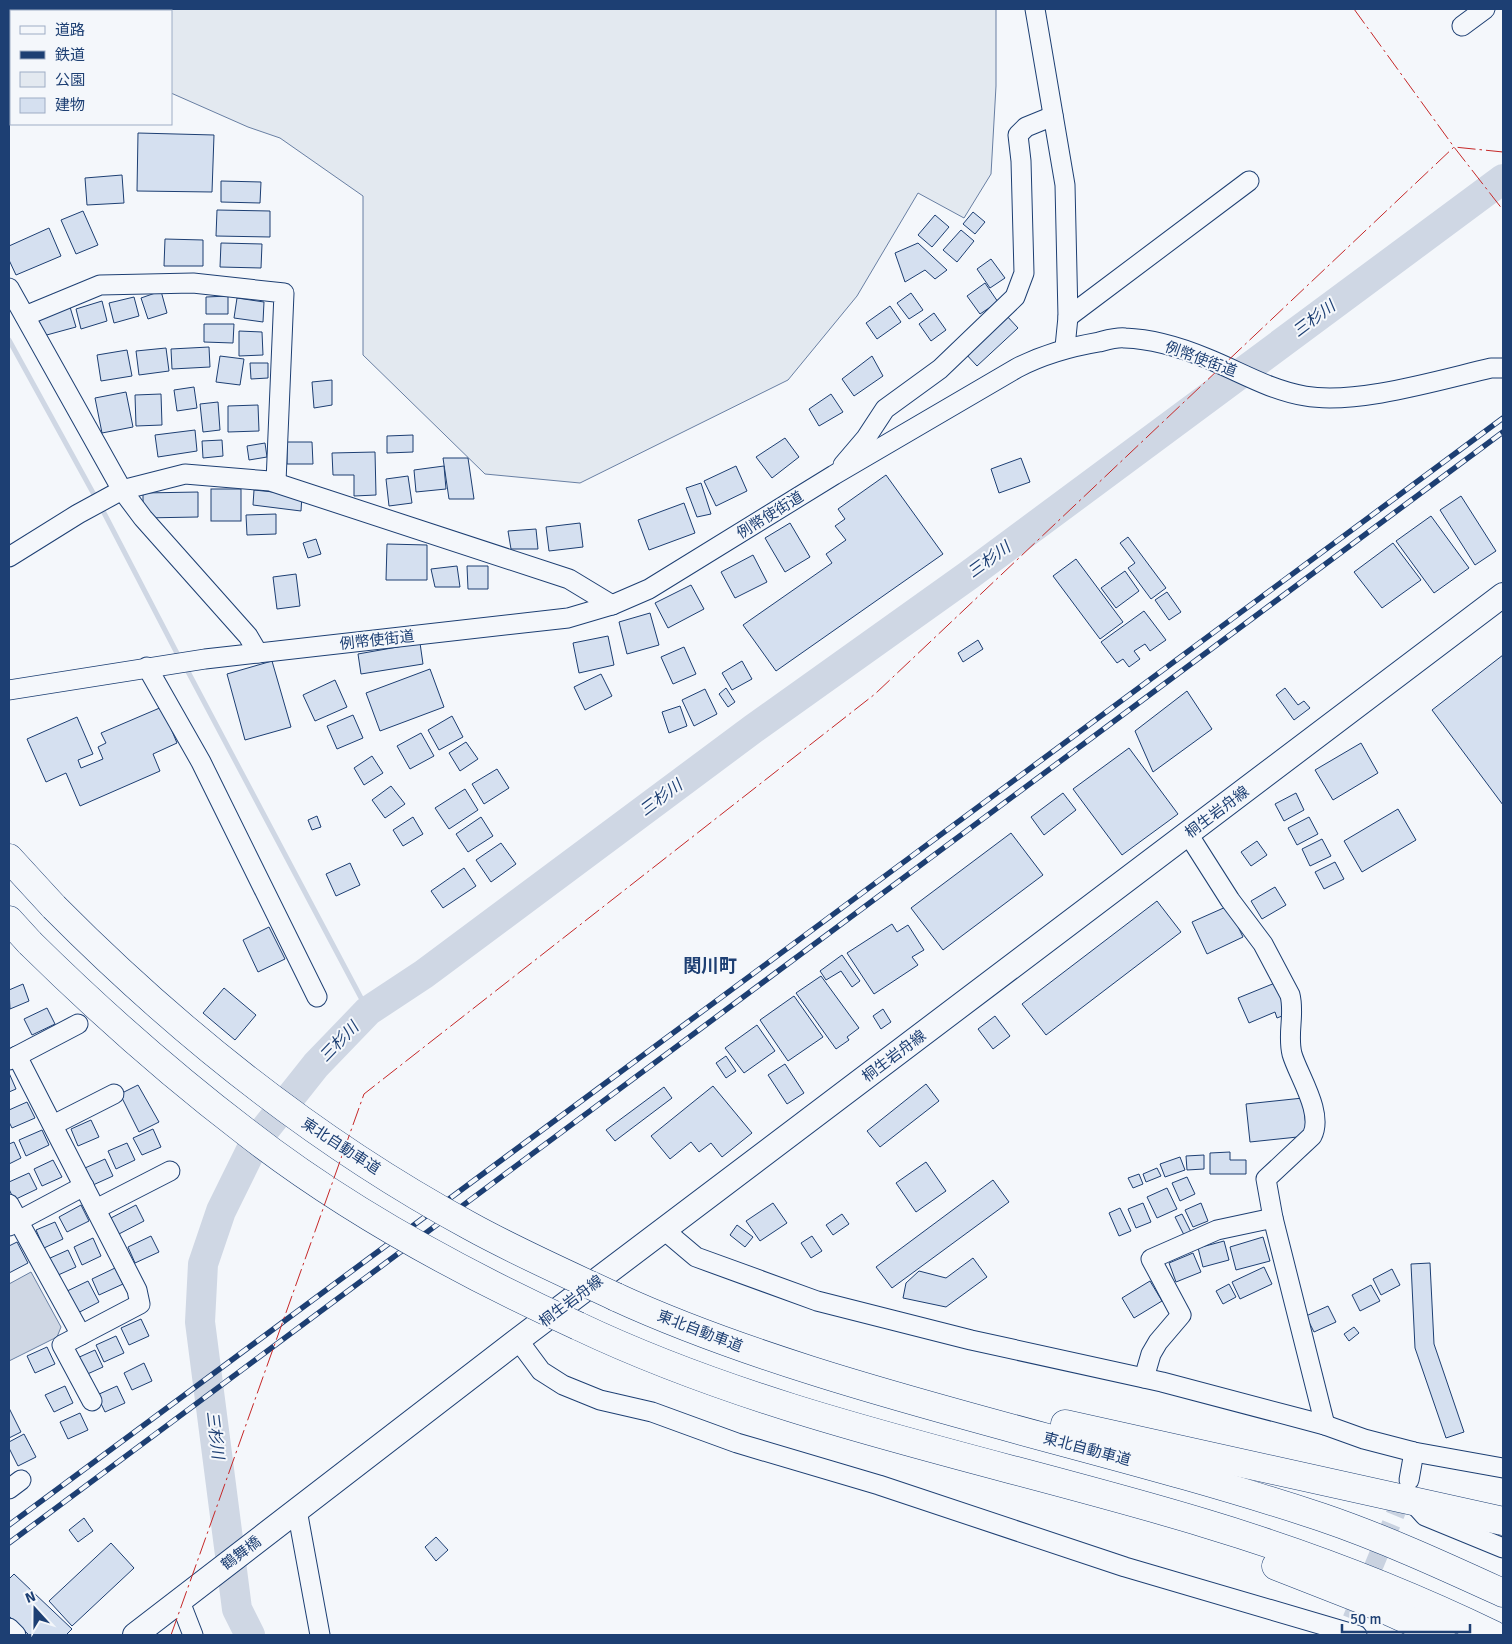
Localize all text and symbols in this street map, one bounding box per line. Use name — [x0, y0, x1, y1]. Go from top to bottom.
legend — [10, 10, 172, 125]
text: 道路 — [55, 21, 85, 39]
text: 鉄道 — [55, 46, 85, 64]
text: 公園 — [55, 71, 85, 89]
text: 建物 — [55, 96, 85, 114]
water label: 三杉川 — [1289, 295, 1341, 341]
street label: 例幣使街道 — [1163, 338, 1239, 380]
street label: 例幣使街道 — [733, 487, 807, 543]
water label: 三杉川 — [964, 537, 1016, 582]
street label: 例幣使街道 — [339, 627, 415, 653]
water label: 三杉川 — [636, 774, 688, 820]
street label: 桐生岩舟線 — [1182, 782, 1252, 842]
district label: 関川町 — [683, 955, 737, 977]
water label: 三杉川 — [315, 1016, 364, 1066]
street label: 桐生岩舟線 — [859, 1026, 929, 1086]
street label: 東北自動車道 — [298, 1114, 384, 1178]
street label: 桐生岩舟線 — [536, 1271, 606, 1331]
street label: 東北自動車道 — [655, 1306, 745, 1356]
water label: 三杉川 — [202, 1410, 228, 1462]
street label: 東北自動車道 — [1041, 1429, 1133, 1469]
street label: 鶴舞橋 — [218, 1532, 264, 1574]
north arrow — [10, 1584, 60, 1634]
text: N — [23, 1588, 38, 1607]
scale bar — [1342, 1602, 1470, 1634]
text: 50 m — [1350, 1610, 1381, 1628]

